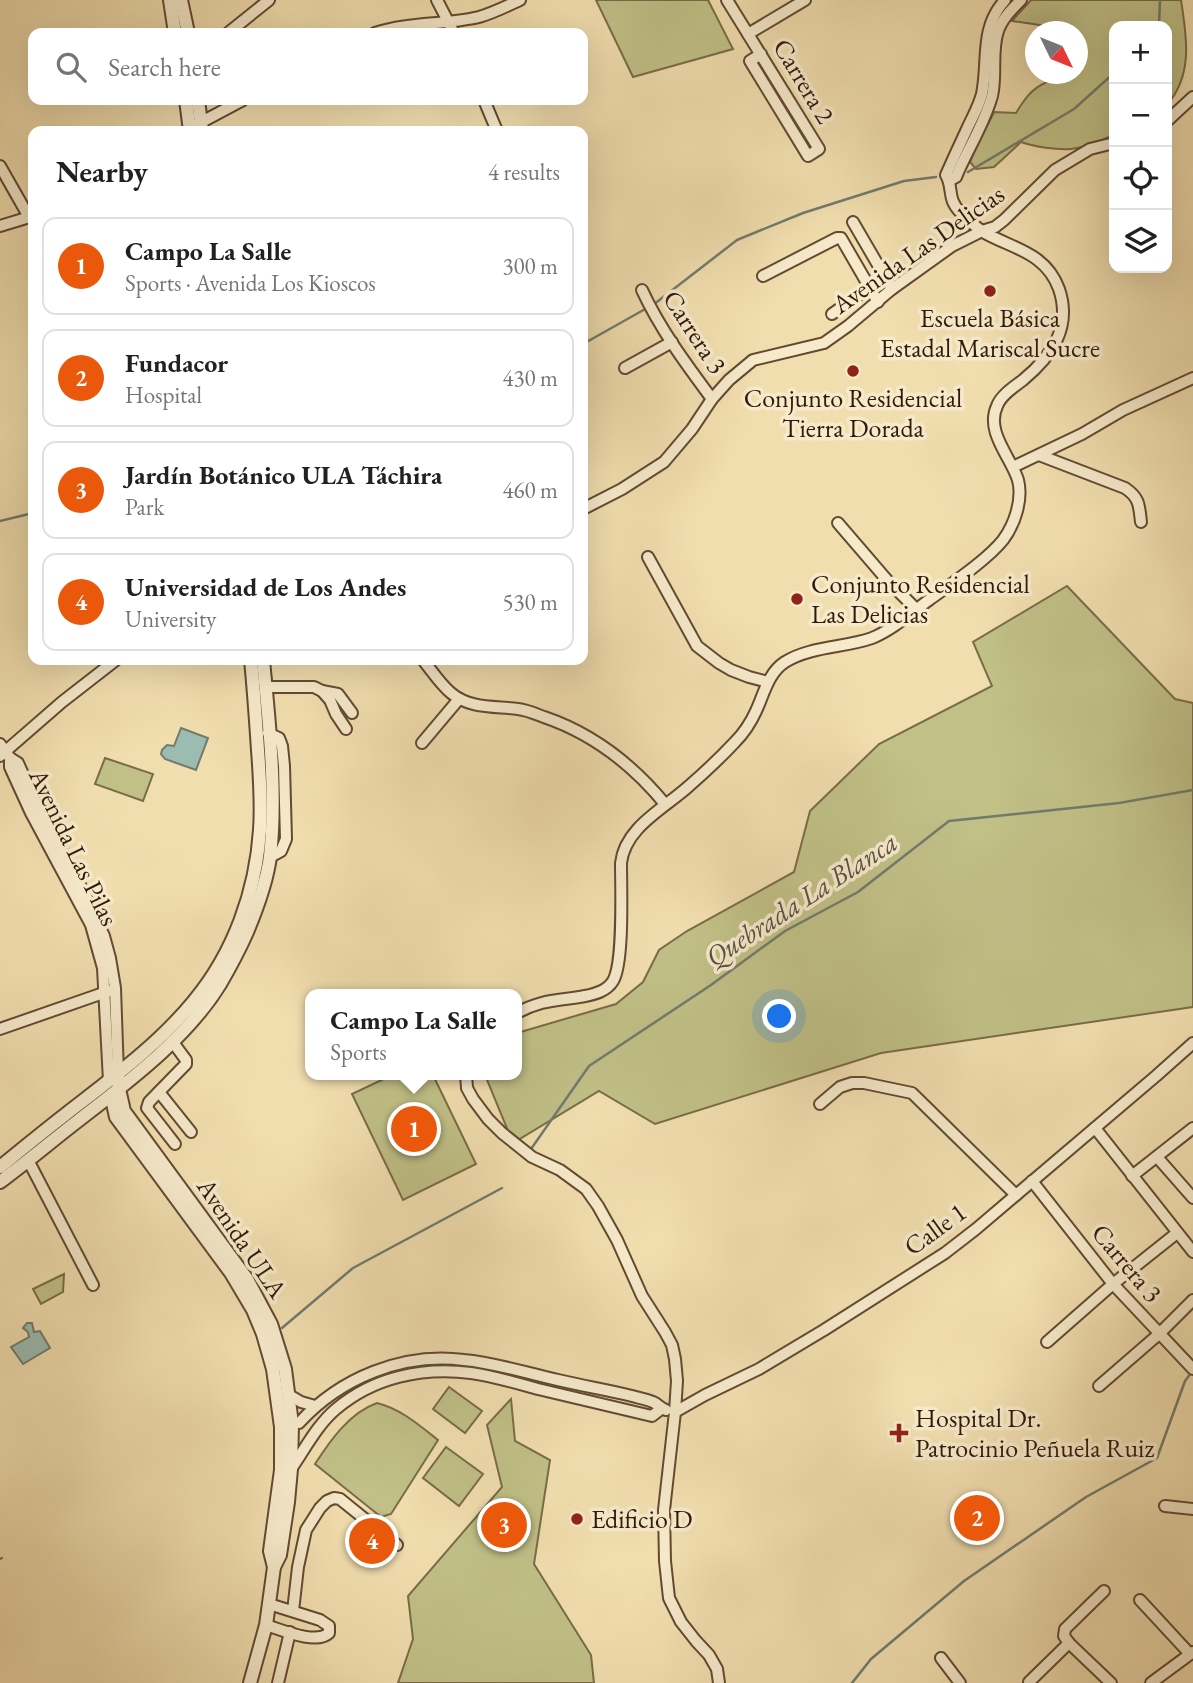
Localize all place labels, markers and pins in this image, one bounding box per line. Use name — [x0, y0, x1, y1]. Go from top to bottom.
marker: Escuela Básica Estadal Mariscal Sucre — [982, 283, 998, 299]
place label: Escuela Básica Estadal Mariscal Sucre — [880, 301, 1100, 365]
marker: Conjunto Residencial Tierra Dorada — [845, 363, 861, 379]
place label: Conjunto Residencial Tierra Dorada — [744, 381, 962, 445]
place label: Conjunto Residencial Las Delicias — [811, 567, 1030, 631]
marker: Conjunto Residencial Las Delicias — [789, 591, 805, 607]
pin: 1 — [391, 1103, 437, 1155]
place label: Hospital Dr. Patrocinio Peñuela Ruiz — [915, 1401, 1154, 1465]
marker: Hospital Dr. Patrocinio Peñuela Ruiz — [889, 1423, 909, 1443]
pin: 2 — [954, 1492, 1000, 1544]
pin: 3 — [481, 1499, 527, 1551]
place label: Edificio D — [591, 1502, 693, 1536]
marker: Edificio D — [569, 1511, 585, 1527]
pin: 4 — [349, 1515, 395, 1567]

